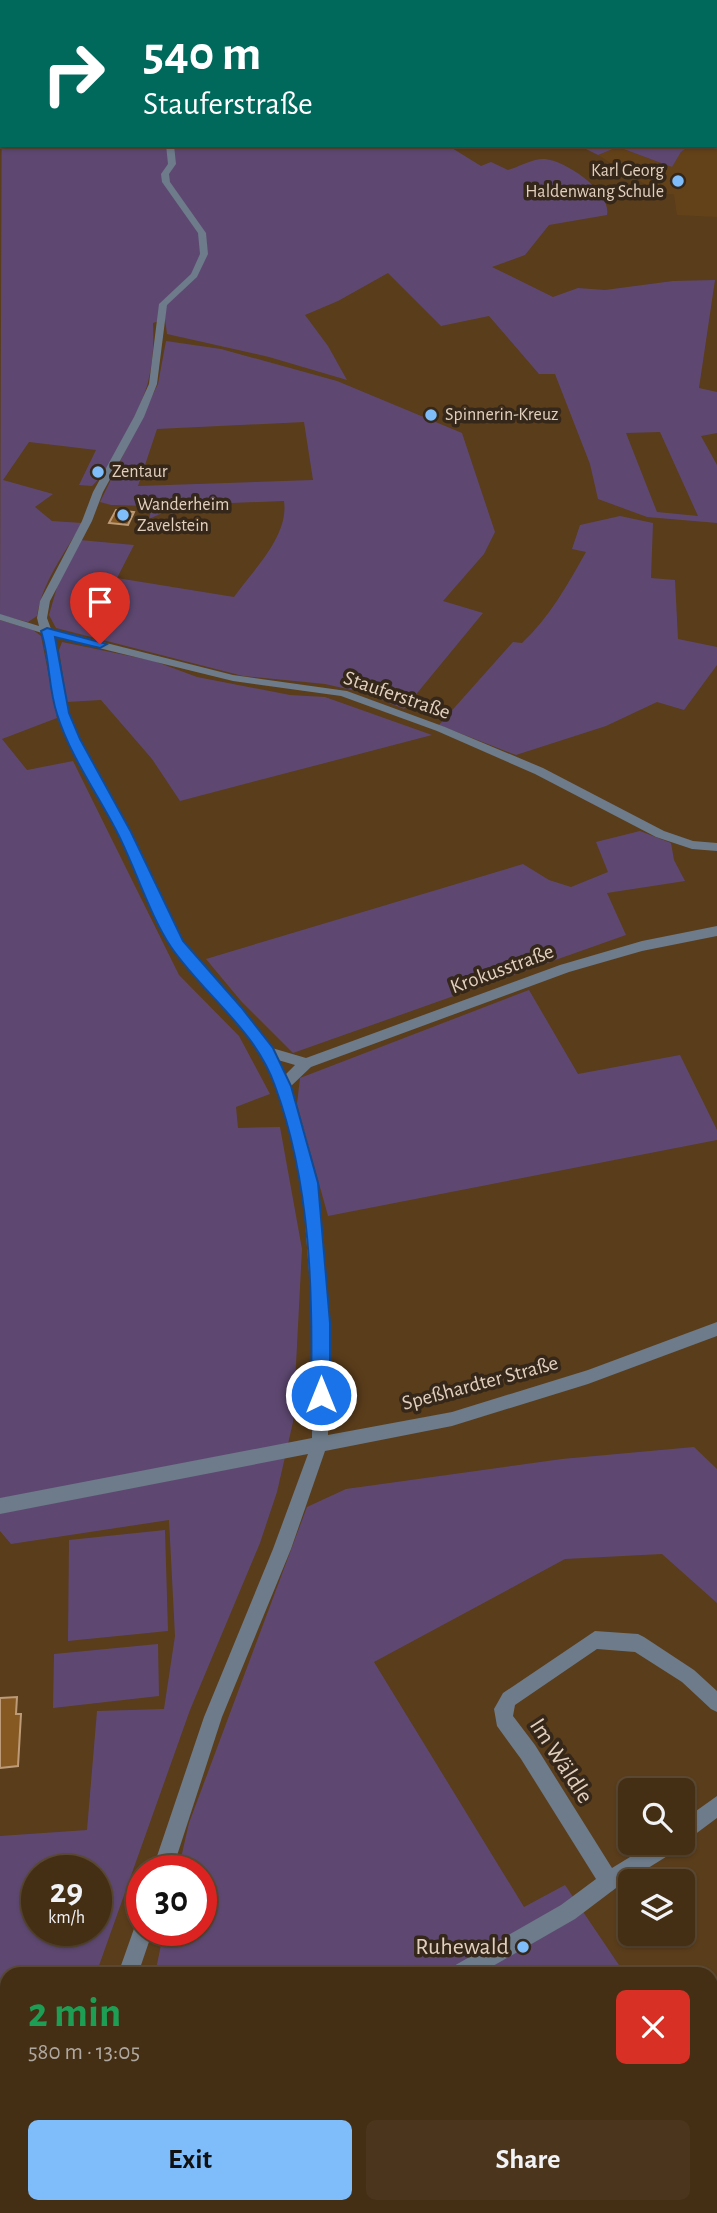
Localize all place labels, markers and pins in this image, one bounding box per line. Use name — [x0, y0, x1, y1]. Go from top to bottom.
place label: Karl Georg Haldenwang Schule — [525, 162, 664, 201]
marker: Karl Georg Haldenwang Schule — [670, 173, 686, 189]
place label: Spinnerin-Kreuz — [445, 406, 559, 424]
marker: Spinnerin-Kreuz — [423, 407, 439, 423]
place label: Zentaur — [112, 463, 168, 481]
marker: Zentaur — [90, 464, 106, 480]
place label: Wanderheim Zavelstein — [137, 496, 229, 535]
marker: Wanderheim Zavelstein — [115, 507, 131, 523]
pin — [70, 572, 130, 644]
place label: Ruhewald — [415, 1935, 509, 1959]
marker: Ruhewald — [515, 1939, 531, 1955]

